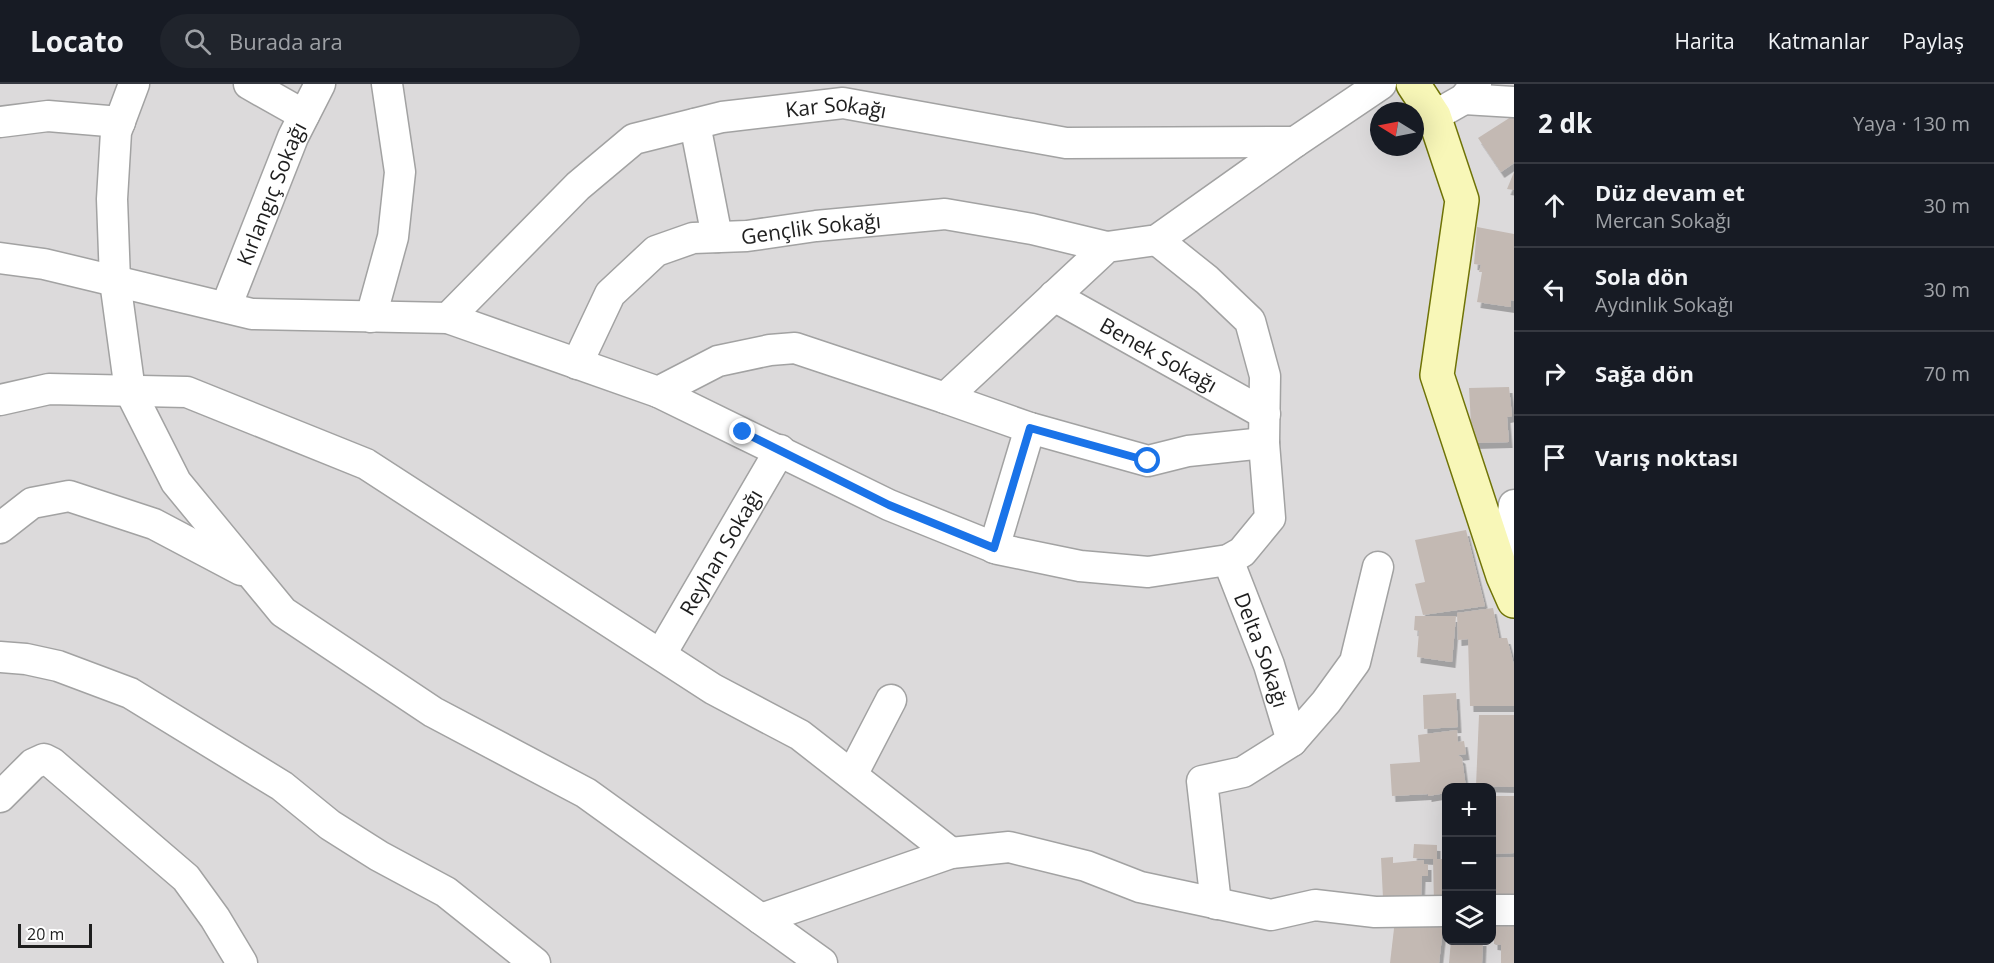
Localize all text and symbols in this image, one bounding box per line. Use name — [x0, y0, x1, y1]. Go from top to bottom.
search box — [160, 14, 580, 68]
text: Locato — [30, 22, 124, 60]
icon: search — [181, 25, 214, 58]
text: Burada ara — [229, 26, 343, 56]
text: Harita — [1674, 27, 1735, 55]
text: Katmanlar — [1768, 27, 1869, 55]
text: Paylaş — [1902, 27, 1964, 55]
street label: Kar Sokağı — [784, 89, 889, 125]
north arrow — [1370, 102, 1424, 156]
text: 2 dk — [1538, 105, 1592, 141]
text: Yaya · 130 m — [1853, 110, 1970, 137]
street label: Kırlangıç Sokağı — [230, 117, 313, 270]
text: Düz devam et — [1595, 177, 1745, 207]
icon: ahead — [1538, 189, 1571, 222]
text: 30 m — [1923, 192, 1970, 219]
street label: Gençlik Sokağı — [739, 206, 882, 251]
text: Mercan Sokağı — [1595, 207, 1731, 234]
text: Sola dön — [1595, 261, 1688, 291]
icon: left — [1538, 273, 1571, 306]
text: 30 m — [1923, 276, 1970, 303]
text: Aydınlık Sokağı — [1595, 291, 1734, 318]
street label: Benek Sokağı — [1095, 311, 1222, 399]
icon: right — [1538, 357, 1571, 390]
text: Sağa dön — [1595, 358, 1694, 388]
text: 70 m — [1923, 360, 1970, 387]
route end — [729, 418, 755, 444]
icon: arrive — [1538, 441, 1571, 474]
text: Varış noktası — [1595, 442, 1738, 472]
route start — [1134, 447, 1160, 473]
street label: Reyhan Sokağı — [673, 484, 768, 620]
street label: Delta Sokağı — [1228, 588, 1295, 711]
map controls — [1442, 783, 1496, 945]
button: + — [1442, 783, 1496, 837]
button: − — [1442, 837, 1496, 891]
button: layers — [1442, 891, 1496, 945]
scale bar — [18, 921, 92, 948]
text: 20 m — [27, 923, 64, 945]

